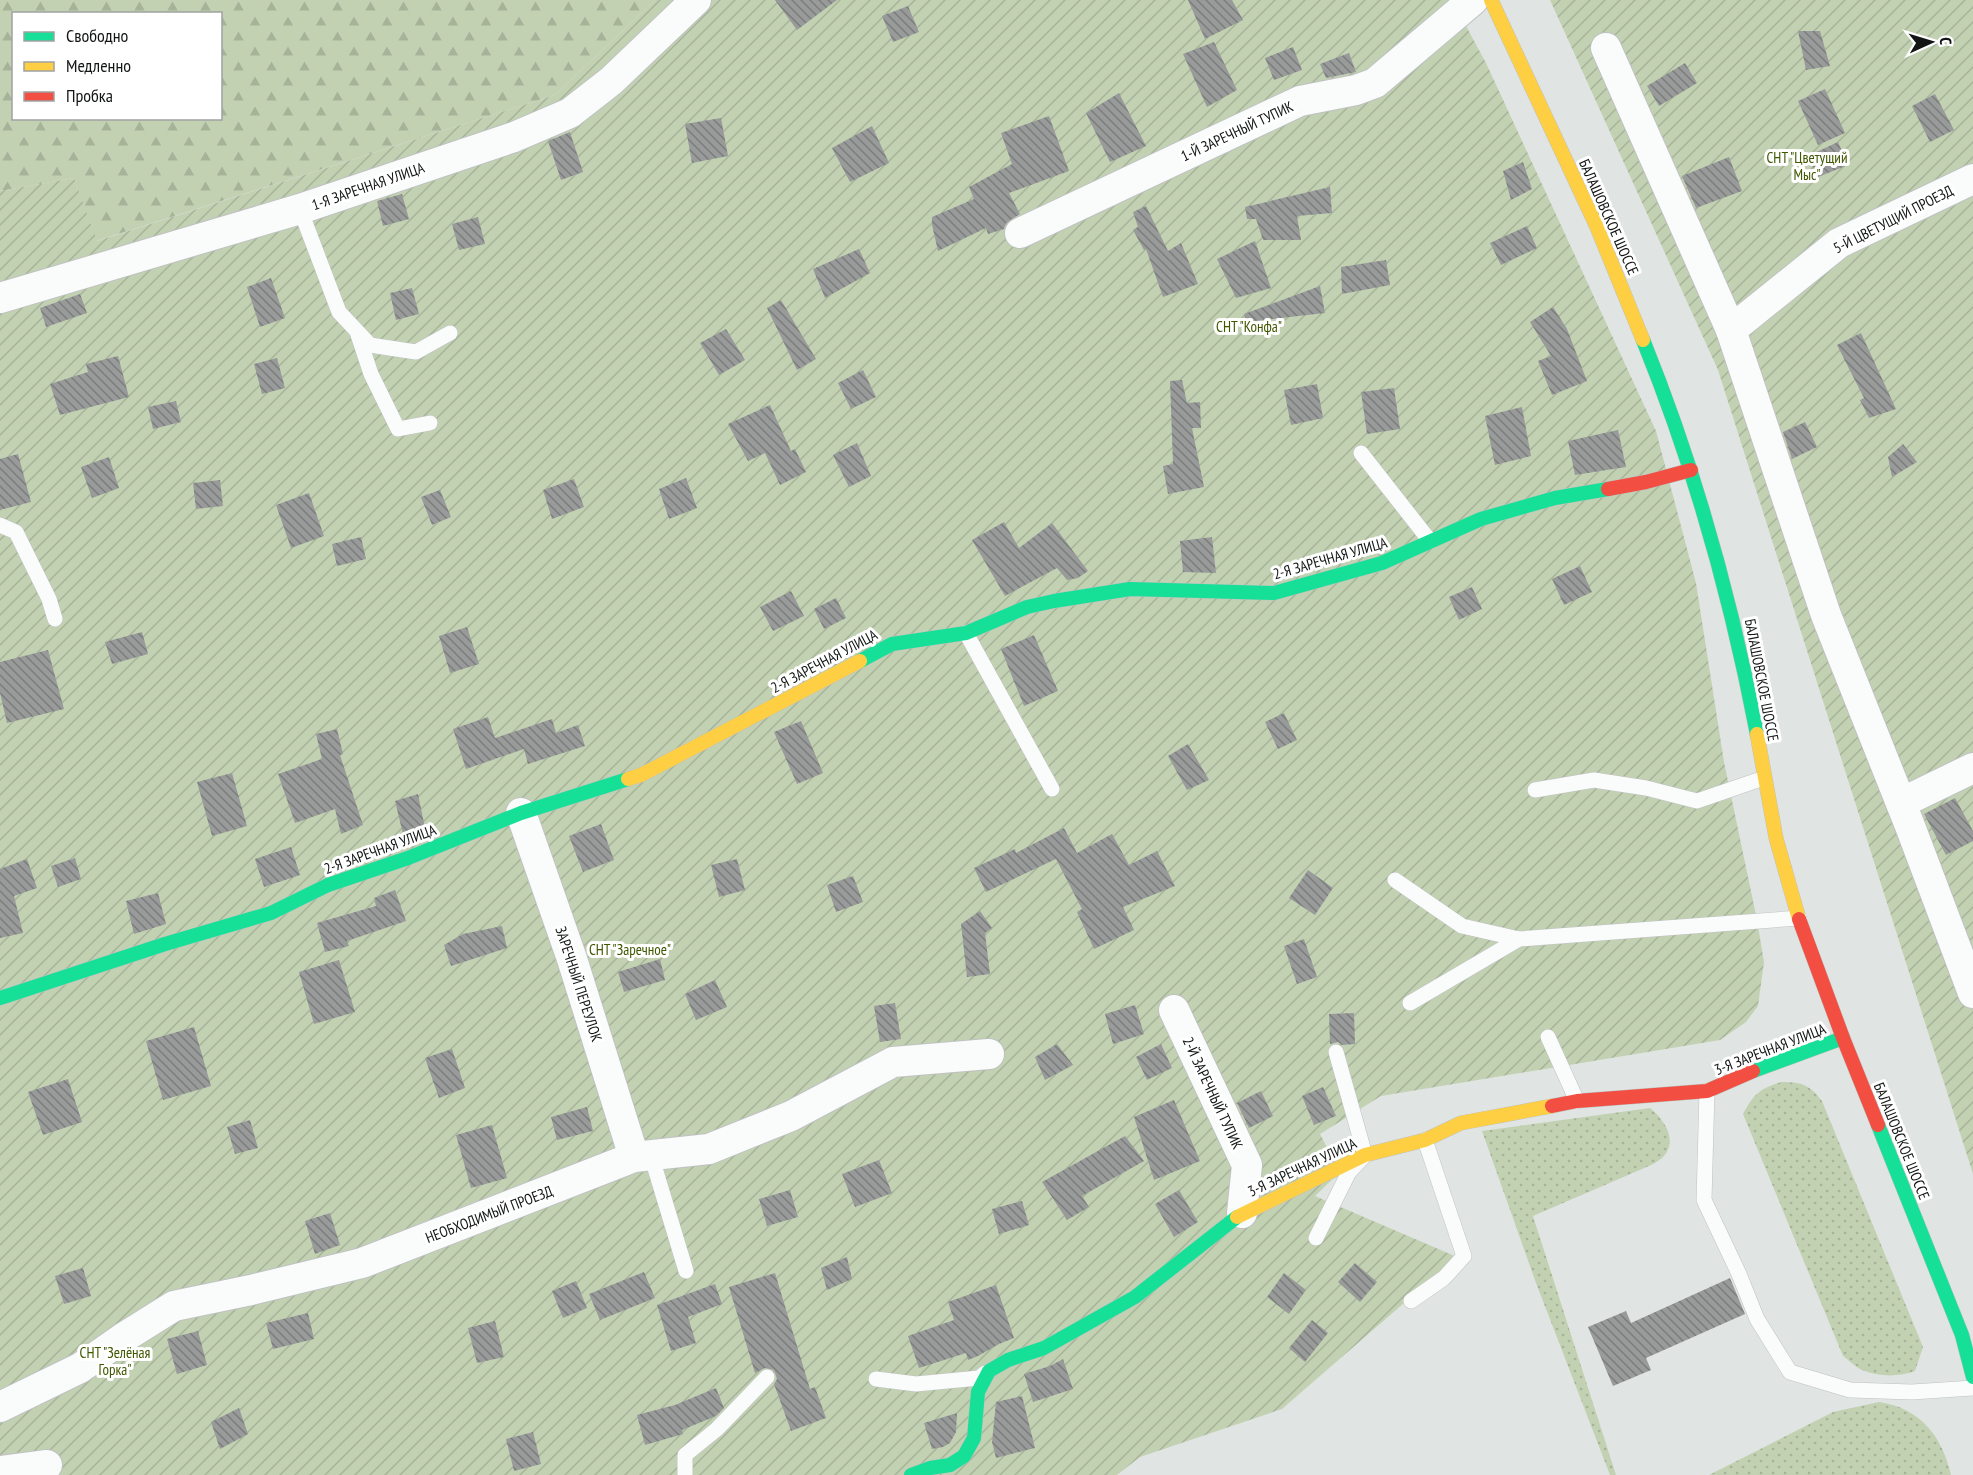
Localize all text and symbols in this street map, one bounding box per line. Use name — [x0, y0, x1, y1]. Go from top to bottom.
legend — [12, 12, 222, 120]
north arrow — [1901, 12, 1961, 72]
text: Свободно — [66, 24, 129, 47]
text: С — [1936, 37, 1956, 46]
text: Медленно — [66, 54, 131, 77]
text: Пробка — [66, 84, 113, 107]
street label: 1-Й ЗАРЕЧНЫЙ ТУПИК — [1178, 96, 1297, 165]
park label: СНТ "Цветущий Мыс" — [1766, 148, 1848, 184]
street label: БАЛАШОВСКОЕ ШОССЕ — [1575, 156, 1643, 278]
street label: 1-Я ЗАРЕЧНАЯ УЛИЦА — [309, 158, 428, 214]
street label: 5-Й ЦВЕТУЩИЙ ПРОЕЗД — [1830, 181, 1956, 257]
park label: СНТ "Конфа" — [1216, 317, 1282, 336]
street label: 2-Я ЗАРЕЧНАЯ УЛИЦА — [1271, 532, 1390, 583]
street label: БАЛАШОВСКОЕ ШОССЕ — [1741, 617, 1783, 743]
street label: 2-Я ЗАРЕЧНАЯ УЛИЦА — [768, 625, 881, 697]
street label: 2-Я ЗАРЕЧНАЯ УЛИЦА — [321, 820, 439, 878]
street label: ЗАРЕЧНЫЙ ПЕРЕУЛОК — [551, 924, 607, 1045]
park label: СНТ "Заречное" — [589, 940, 671, 959]
street label: 3-Я ЗАРЕЧНАЯ УЛИЦА — [1712, 1019, 1829, 1079]
street label: 2-Й ЗАРЕЧНЫЙ ТУПИК — [1179, 1034, 1248, 1153]
street label: БАЛАШОВСКОЕ ШОССЕ — [1870, 1080, 1934, 1202]
street label: 3-Я ЗАРЕЧНАЯ УЛИЦА — [1245, 1133, 1360, 1201]
street label: НЕОБХОДИМЫЙ ПРОЕЗД — [423, 1181, 555, 1247]
park label: СНТ "Зелёная Горка" — [80, 1343, 151, 1379]

